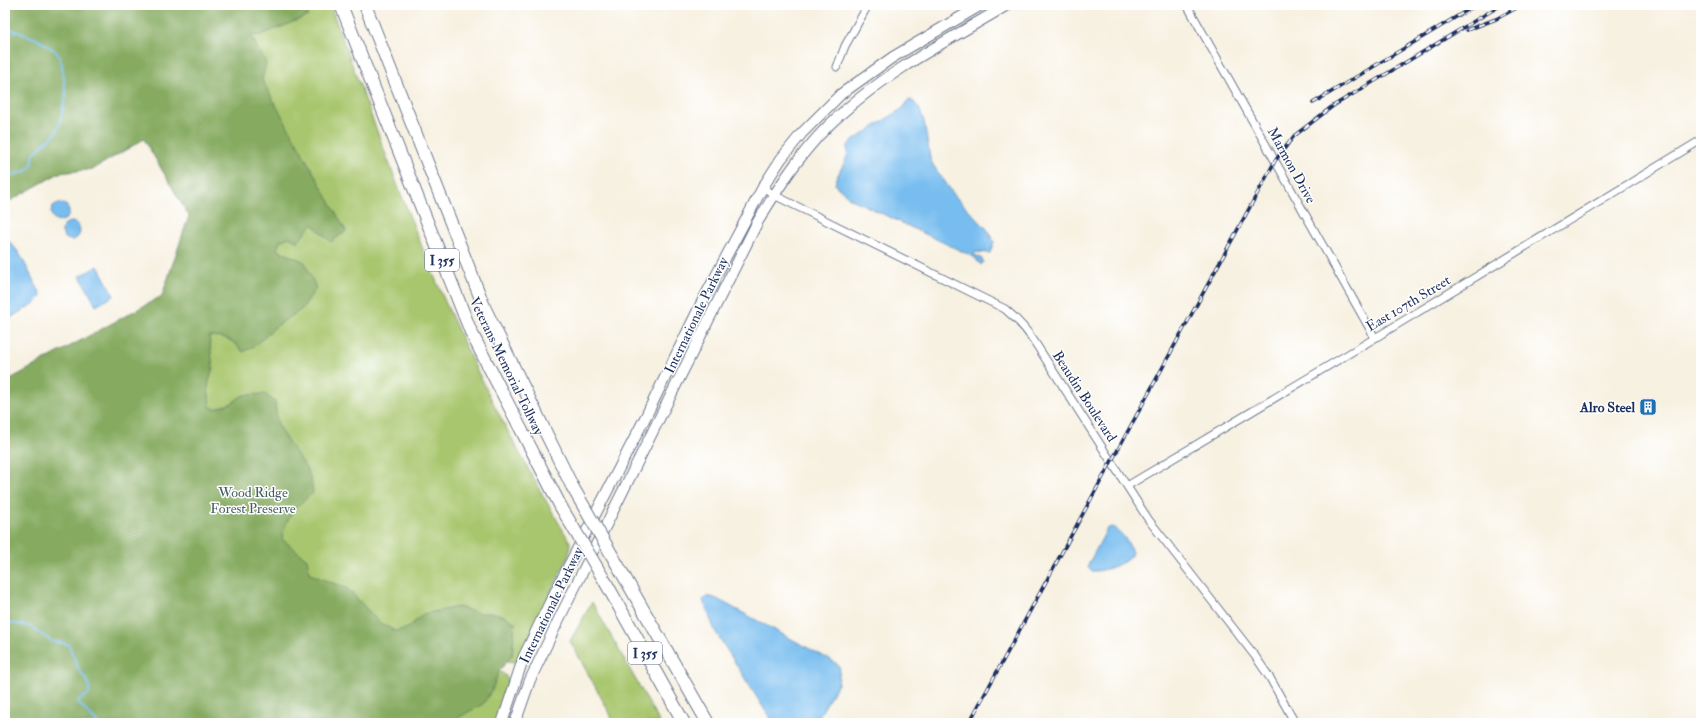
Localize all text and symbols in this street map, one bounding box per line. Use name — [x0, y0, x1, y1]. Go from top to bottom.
street label: Marmon Drive — [1264, 124, 1319, 206]
road number: I 355 — [425, 249, 459, 271]
street label: Internationale Parkway — [661, 254, 733, 377]
street label: East 107th Street — [1363, 271, 1454, 335]
street label: Veterans Memorial Tollway — [465, 294, 548, 439]
street label: Beaudin Boulevard — [1049, 348, 1120, 445]
building icon: Alro Steel — [1638, 397, 1658, 417]
place label: Alro Steel — [1579, 399, 1635, 416]
park label: Wood Ridge Forest Preserve — [210, 484, 296, 517]
street label: Internationale Parkway — [516, 544, 588, 667]
road number: I 355 — [628, 642, 662, 664]

